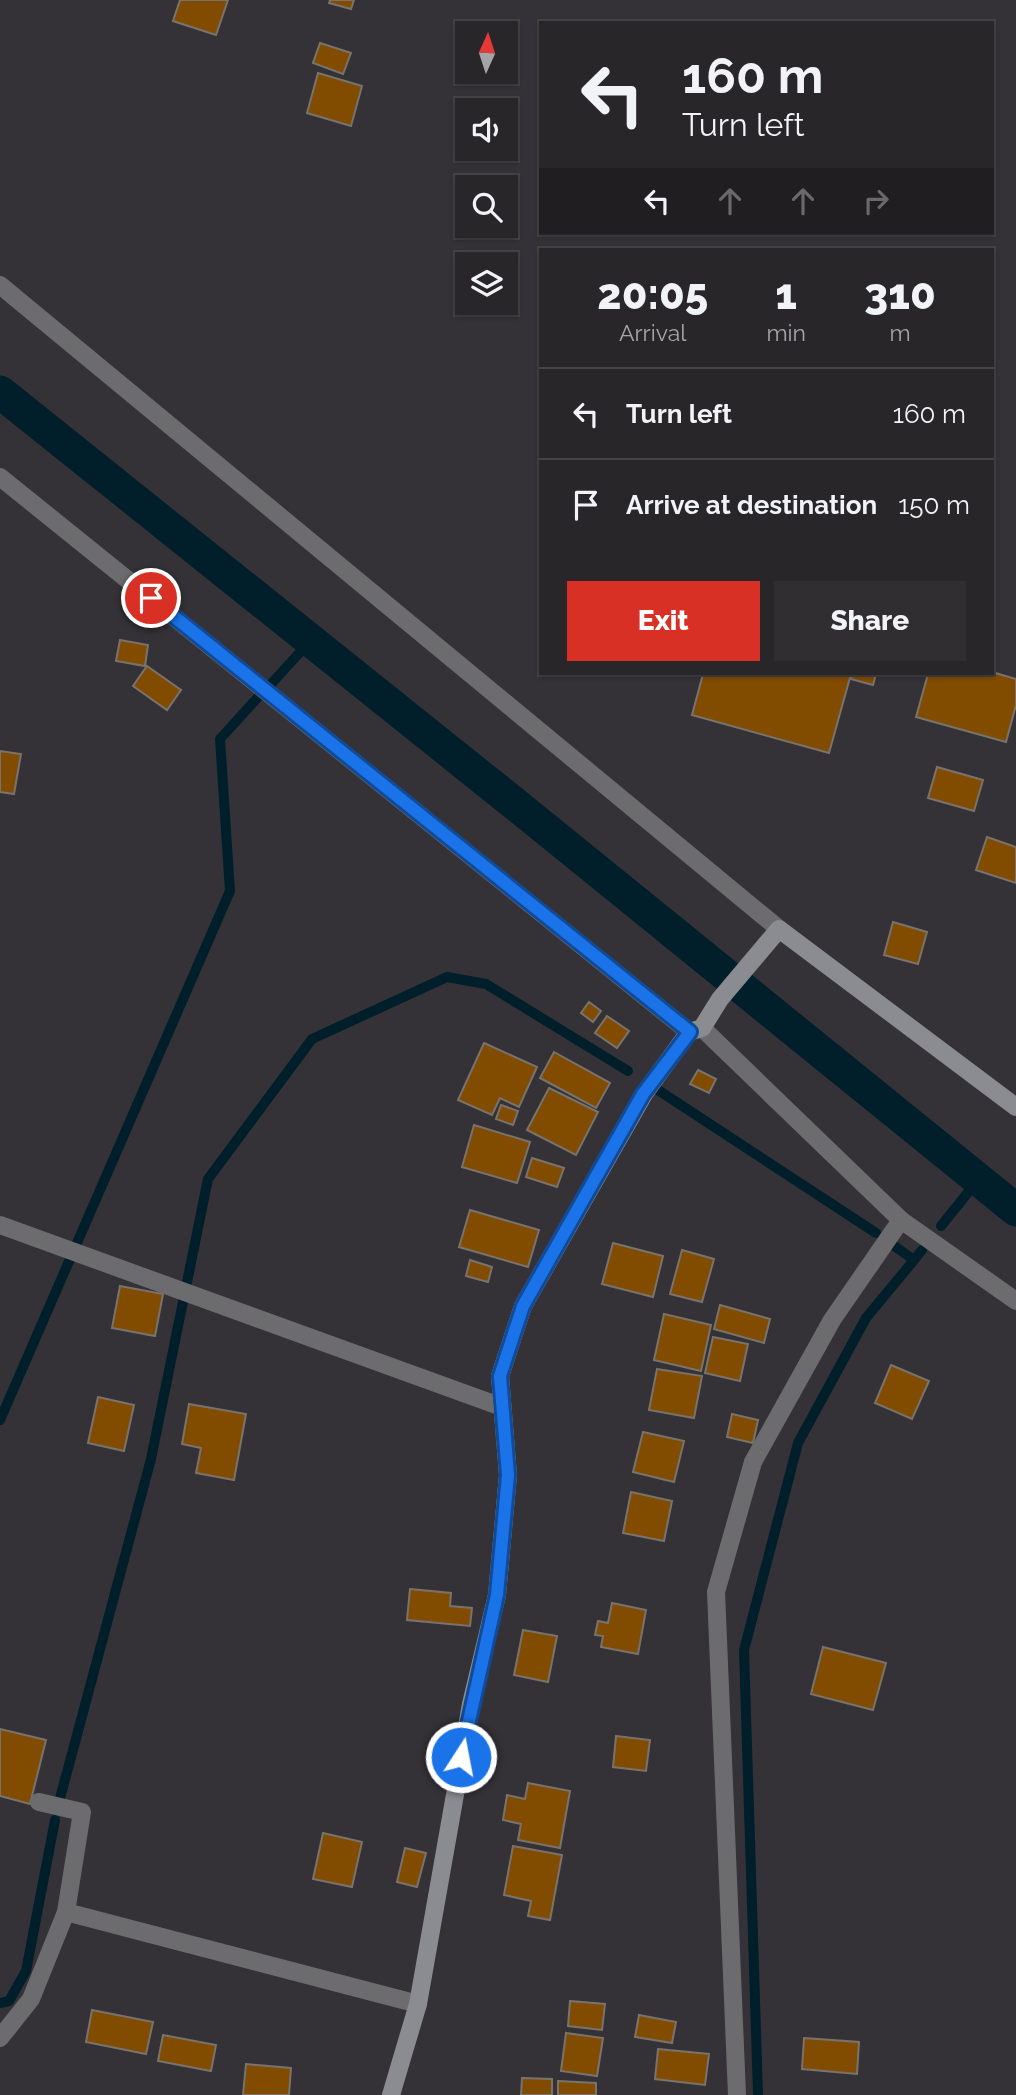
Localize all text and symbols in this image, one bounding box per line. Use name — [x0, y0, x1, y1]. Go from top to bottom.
north arrow — [455, 21, 518, 84]
map controls — [455, 21, 518, 315]
text: 160 m — [682, 47, 823, 104]
icon: left — [567, 49, 658, 140]
button: sound — [455, 98, 518, 161]
text: Turn left — [682, 106, 804, 143]
button: search — [455, 175, 518, 238]
icon: left — [638, 182, 676, 220]
icon: ahead — [711, 182, 749, 220]
icon: ahead — [784, 182, 822, 220]
icon: right — [857, 182, 895, 220]
button: layers — [455, 252, 518, 315]
text: 20:05 — [597, 270, 708, 319]
text: 1 — [775, 270, 797, 319]
text: 310 — [864, 270, 936, 319]
text: Arrival — [619, 319, 686, 346]
text: min — [766, 319, 806, 346]
text: m — [889, 319, 911, 346]
icon: left — [567, 395, 605, 433]
text: Turn left — [626, 399, 732, 429]
text: 160 m — [893, 399, 966, 429]
icon: arrive — [567, 486, 605, 524]
text: Arrive at destination — [626, 490, 877, 520]
text: 150 m — [898, 490, 970, 520]
pin — [121, 568, 181, 628]
icon: arrive — [132, 579, 170, 617]
button: Exit — [567, 581, 760, 661]
button: Share — [774, 581, 966, 661]
position arrow — [424, 1720, 498, 1794]

